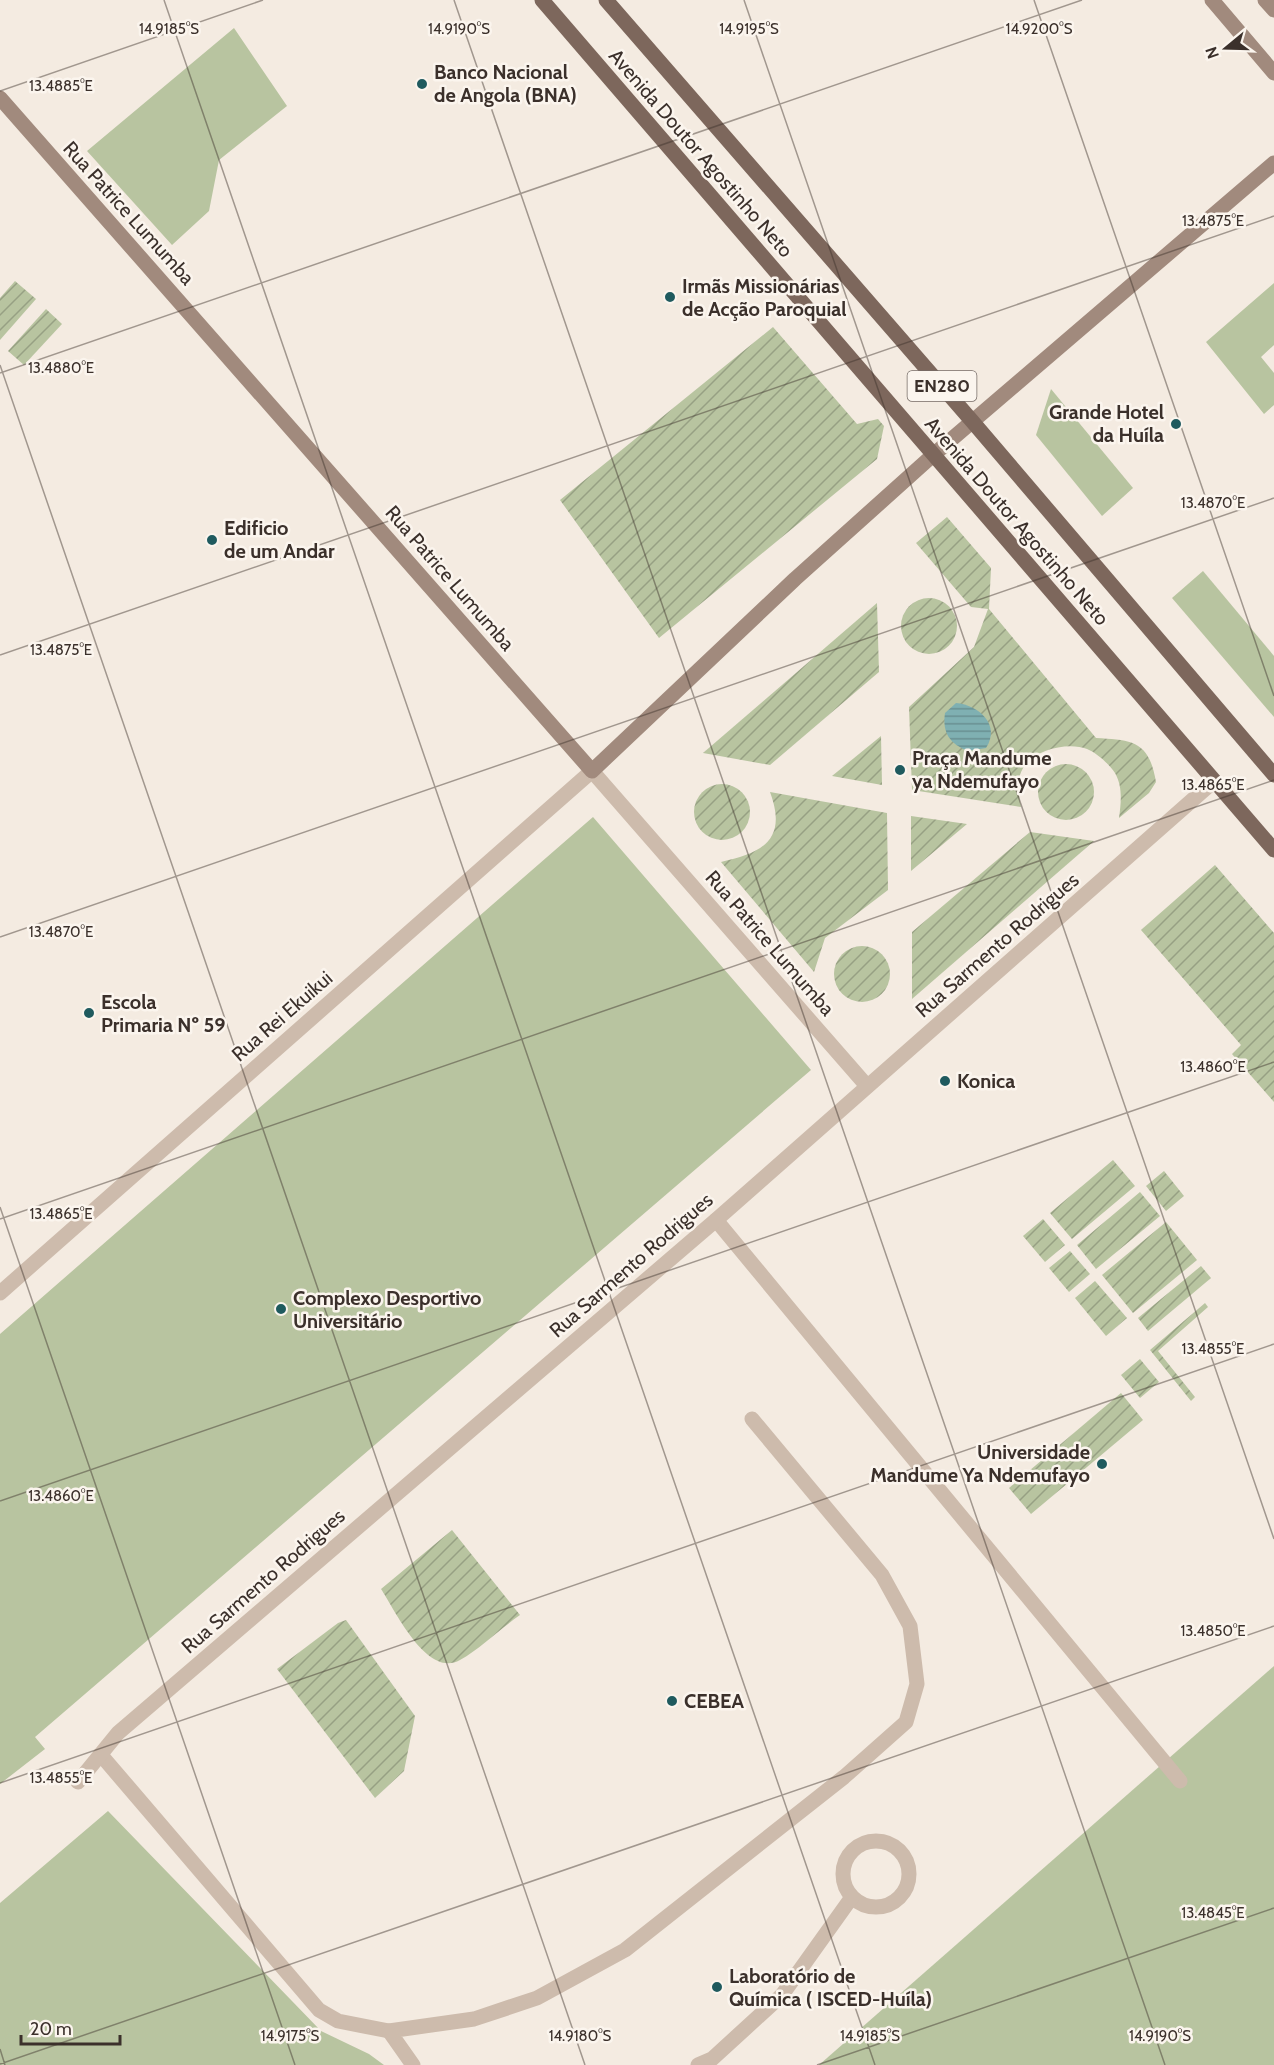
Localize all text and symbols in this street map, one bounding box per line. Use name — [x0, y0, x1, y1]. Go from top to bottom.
north arrow — [1196, 18, 1256, 78]
text: 14.9185°S — [139, 20, 199, 38]
text: 14.9190°S — [428, 20, 490, 38]
text: 14.9195°S — [719, 20, 779, 38]
text: 14.9200°S — [1006, 20, 1073, 38]
street label: Avenida Doutor Agostinho Neto — [604, 44, 798, 262]
text: N — [1201, 44, 1223, 61]
place label: Banco Nacional de Angola (BNA) — [434, 60, 577, 107]
text: 13.4885°E — [29, 77, 93, 95]
marker: Banco Nacional de Angola (BNA) — [415, 77, 429, 91]
street label: Rua Patrice Lumumba — [58, 136, 200, 290]
text: 13.4875°E — [1182, 212, 1244, 230]
place label: Irmãs Missionárias de Acção Paroquial — [682, 274, 846, 321]
marker: Irmãs Missionárias de Acção Paroquial — [663, 290, 677, 304]
text: 13.4880°E — [28, 359, 94, 377]
road number: EN280 — [908, 371, 976, 401]
place label: Grande Hotel da Huíla — [1049, 400, 1164, 447]
street label: Avenida Doutor Agostinho Neto — [920, 412, 1114, 630]
marker: Grande Hotel da Huíla — [1169, 417, 1183, 431]
text: 13.4870°E — [1181, 494, 1245, 512]
street label: Rua Patrice Lumumba — [380, 500, 520, 656]
place label: Edificio de um Andar — [224, 516, 335, 563]
marker: Edificio de um Andar — [205, 533, 219, 547]
text: 13.4875°E — [30, 641, 92, 659]
place label: Praça Mandume ya Ndemufayo — [912, 746, 1051, 793]
marker: Praça Mandume ya Ndemufayo — [893, 763, 907, 777]
text: 13.4865°E — [1181, 776, 1245, 794]
street label: Rua Patrice Lumumba — [700, 865, 840, 1021]
street label: Rua Sarmento Rodrigues — [911, 868, 1083, 1022]
text: 13.4870°E — [29, 923, 93, 941]
street label: Rua Rei Ekuikui — [227, 966, 337, 1066]
place label: Escola Primaria Nº 59 — [101, 990, 226, 1037]
marker: Escola Primaria Nº 59 — [82, 1006, 96, 1020]
text: 13.4860°E — [1180, 1058, 1246, 1076]
place label: Konica — [957, 1069, 1015, 1093]
marker: Konica — [938, 1074, 952, 1088]
street label: Rua Sarmento Rodrigues — [545, 1188, 717, 1342]
text: 13.4865°E — [29, 1205, 93, 1223]
place label: Complexo Desportivo Universitário — [293, 1286, 481, 1333]
marker: Complexo Desportivo Universitário — [274, 1302, 288, 1316]
text: 13.4855°E — [1182, 1340, 1244, 1358]
place label: Universidade Mandume Ya Ndemufayo — [870, 1440, 1090, 1487]
marker: Universidade Mandume Ya Ndemufayo — [1095, 1457, 1109, 1471]
text: 13.4860°E — [28, 1487, 94, 1505]
street label: Rua Sarmento Rodrigues — [177, 1504, 349, 1658]
text: 13.4850°E — [1180, 1622, 1246, 1640]
place label: CEBEA — [684, 1689, 744, 1713]
marker: CEBEA — [665, 1694, 679, 1708]
text: 13.4855°E — [30, 1769, 92, 1787]
text: 13.4845°E — [1181, 1904, 1245, 1922]
place label: Laboratório de Química ( ISCED-Huíla) — [729, 1964, 932, 2011]
marker: Laboratório de Química ( ISCED-Huíla) — [710, 1980, 724, 1994]
scale bar — [21, 2008, 120, 2046]
text: 20 m — [30, 2018, 72, 2040]
text: 14.9175°S — [261, 2027, 320, 2045]
text: 14.9180°S — [549, 2027, 612, 2045]
text: 14.9185°S — [840, 2027, 900, 2045]
text: 14.9190°S — [1129, 2027, 1191, 2045]

